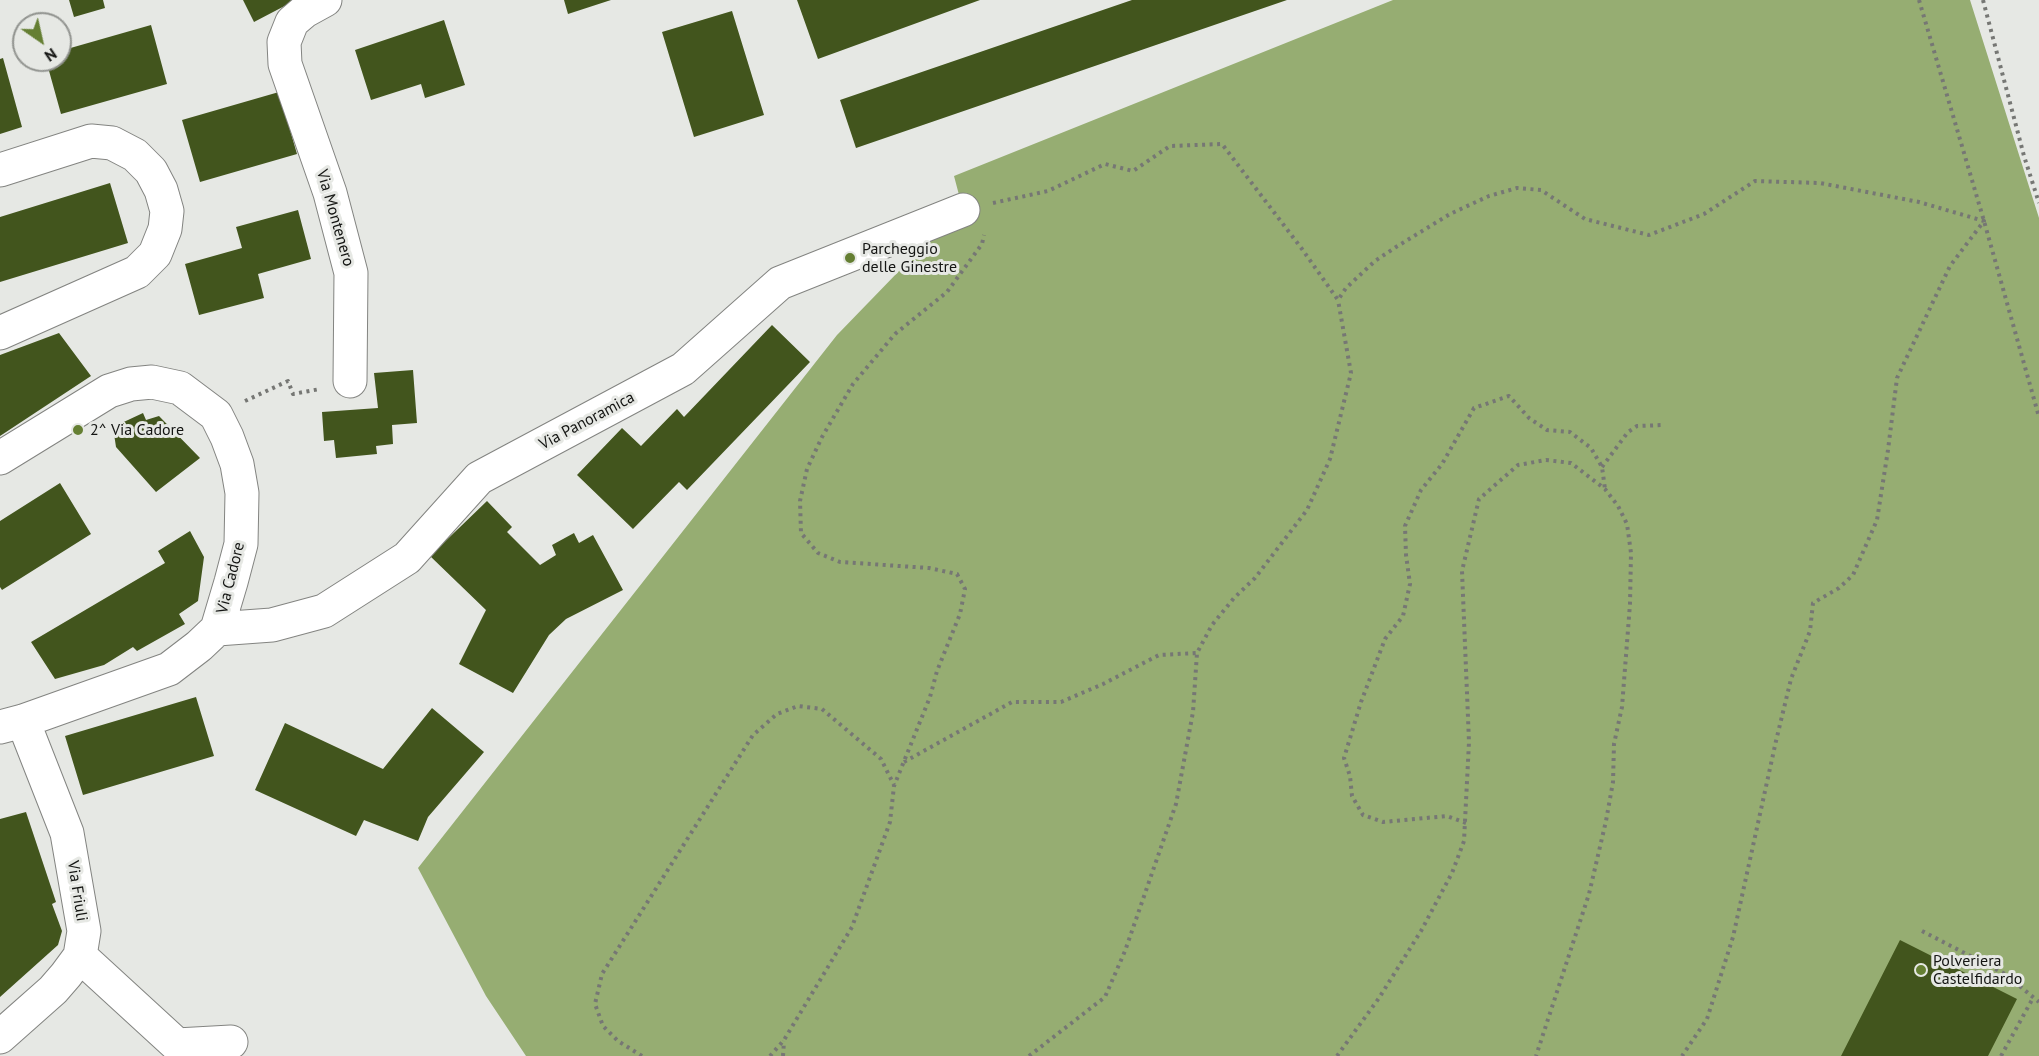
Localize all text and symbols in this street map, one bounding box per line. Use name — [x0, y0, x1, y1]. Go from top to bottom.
north arrow — [12, 12, 72, 72]
text: N — [41, 44, 61, 66]
street label: Via Montenero — [312, 167, 358, 269]
place label: Parcheggio delle Ginestre — [862, 239, 957, 277]
marker: Parcheggio delle Ginestre — [843, 251, 857, 265]
street label: Via Panoramica — [536, 388, 638, 454]
place label: 2^ Via Cadore — [90, 420, 184, 440]
marker: 2^ Via Cadore — [71, 423, 85, 437]
street label: Via Cadore — [213, 540, 249, 616]
street label: Via Friuli — [63, 859, 91, 923]
place label: Polveriera Castelfidardo — [1933, 951, 2022, 989]
marker: Polveriera Castelfidardo — [1914, 963, 1928, 977]

